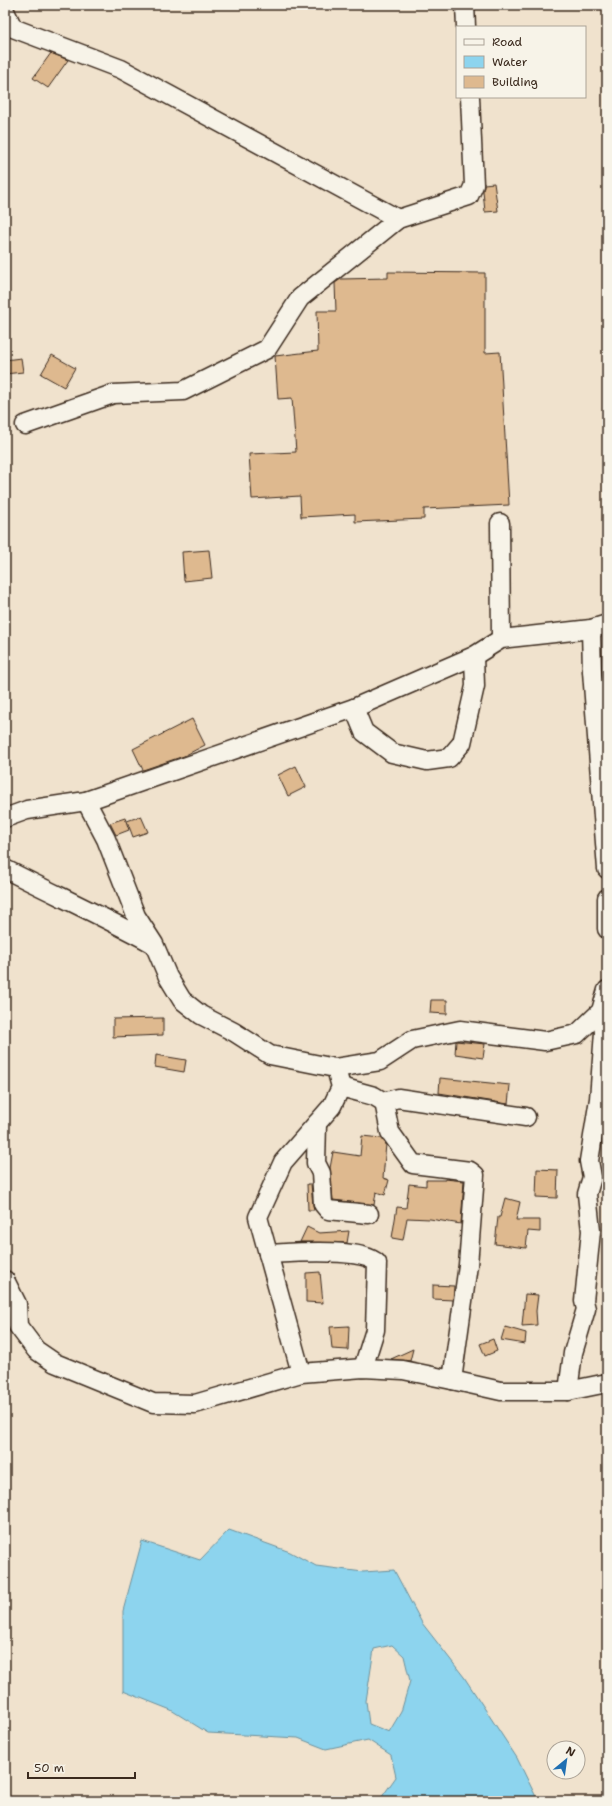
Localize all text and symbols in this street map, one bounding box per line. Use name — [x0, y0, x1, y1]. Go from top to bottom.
legend — [456, 26, 586, 98]
text: Road — [492, 34, 523, 50]
text: Water — [492, 54, 528, 70]
text: Building — [492, 74, 538, 90]
north arrow — [546, 1740, 586, 1780]
text: N — [563, 1743, 578, 1761]
scale bar — [28, 1754, 135, 1780]
text: 50 m — [34, 1760, 64, 1776]

